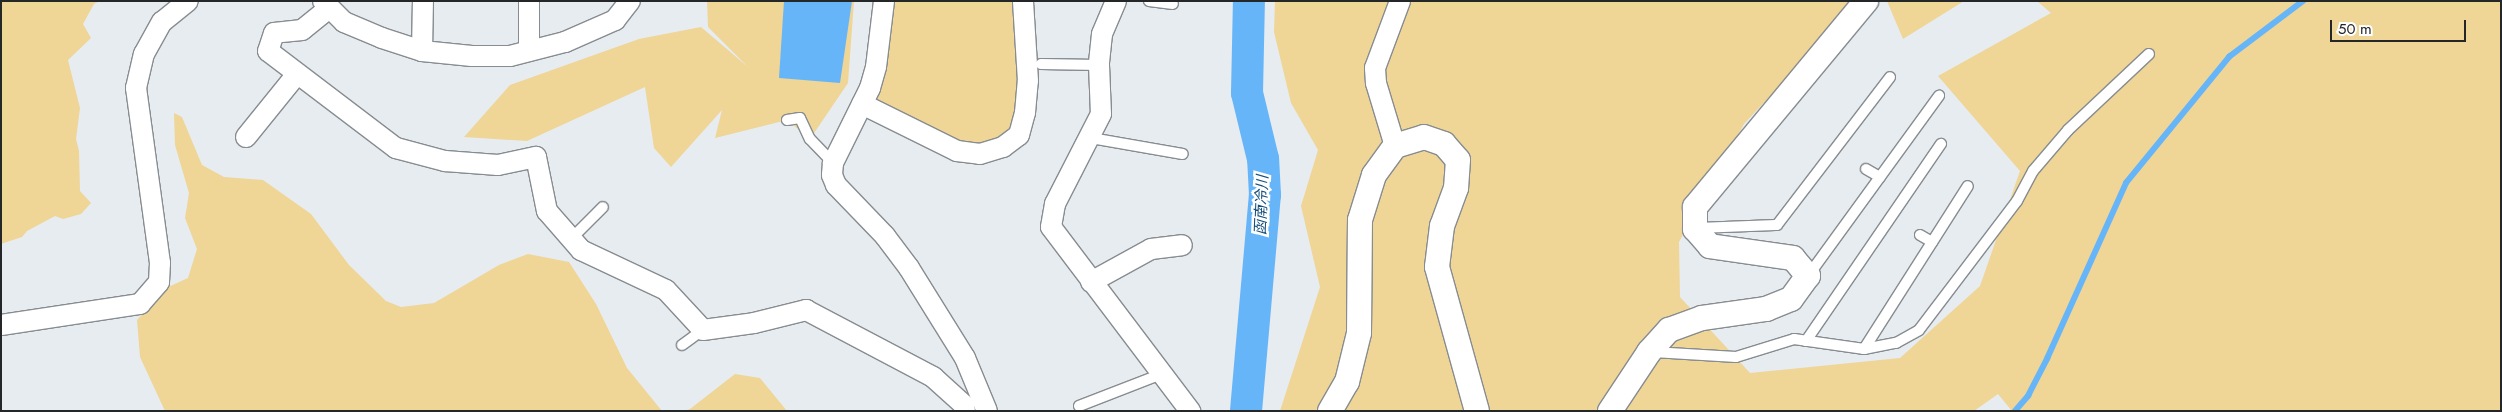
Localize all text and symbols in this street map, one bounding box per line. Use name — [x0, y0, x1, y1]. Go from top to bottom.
scale bar — [2332, 10, 2468, 42]
text: 50 m — [2338, 18, 2372, 40]
water label: 函南冷川 — [1252, 175, 1272, 235]

